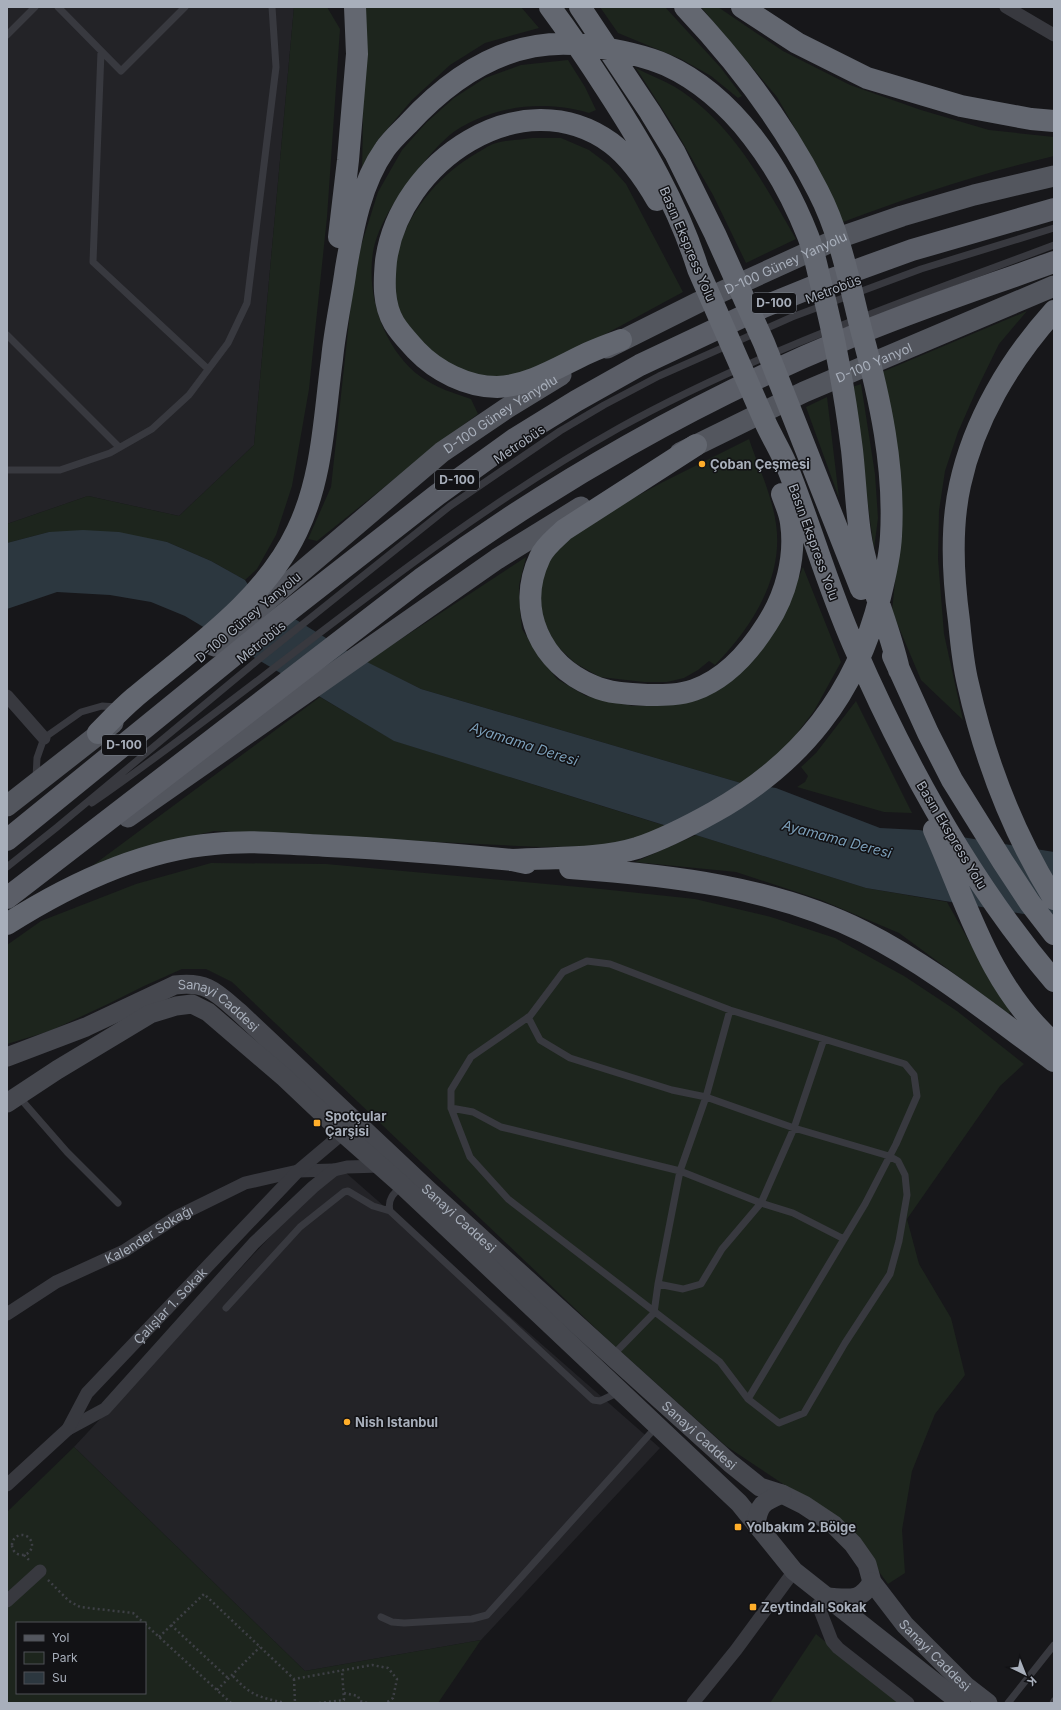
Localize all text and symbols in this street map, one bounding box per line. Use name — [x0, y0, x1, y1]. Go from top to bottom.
street label: Basın Ekspress Yolu — [657, 184, 719, 304]
street label: D-100 Güney Yanyolu — [722, 228, 849, 297]
street label: Metrobüs — [803, 271, 863, 307]
road number: D-100 — [752, 293, 796, 313]
street label: D-100 Yanyol — [833, 339, 914, 386]
street label: D-100 Güney Yanyolu — [440, 371, 560, 457]
street label: Metrobüs — [490, 421, 548, 467]
place label: Çoban Çeşmesi — [710, 456, 810, 472]
marker: Çoban Çeşmesi — [697, 459, 707, 469]
road number: D-100 — [435, 470, 479, 490]
street label: Basın Ekspress Yolu — [785, 481, 843, 603]
street label: D-100 Güney Yanyolu — [192, 568, 304, 666]
street label: Metrobüs — [233, 617, 289, 667]
water label: Ayamama Deresi — [467, 718, 581, 769]
road number: D-100 — [102, 735, 146, 755]
street label: Basın Ekspress Yolu — [913, 778, 991, 892]
water label: Ayamama Deresi — [780, 815, 894, 861]
street label: Sanayi Caddesi — [177, 976, 263, 1035]
place label: Spotçular Çarşisi — [325, 1108, 387, 1139]
marker: Spotçular Çarşisi — [312, 1118, 322, 1128]
street label: Sanayi Caddesi — [418, 1180, 500, 1256]
street label: Kalender Sokağı — [102, 1202, 195, 1267]
street label: Çalışlar 1. Sokak — [130, 1264, 210, 1347]
street label: Sanayi Caddesi — [659, 1397, 740, 1473]
place label: Nish Istanbul — [355, 1414, 438, 1430]
marker: Nish Istanbul — [342, 1417, 352, 1427]
place label: Yolbakım 2.Bölge — [746, 1519, 856, 1535]
marker: Yolbakım 2.Bölge — [733, 1522, 743, 1532]
place label: Zeytindalı Sokak — [761, 1599, 867, 1615]
marker: Zeytindalı Sokak — [748, 1602, 758, 1612]
street label: Sanayi Caddesi — [896, 1616, 974, 1694]
legend — [16, 1622, 146, 1694]
text: Yol — [52, 1630, 69, 1645]
text: Park — [52, 1650, 78, 1665]
north arrow — [1005, 1654, 1045, 1694]
text: Su — [52, 1670, 67, 1685]
text: K — [1024, 1673, 1039, 1689]

